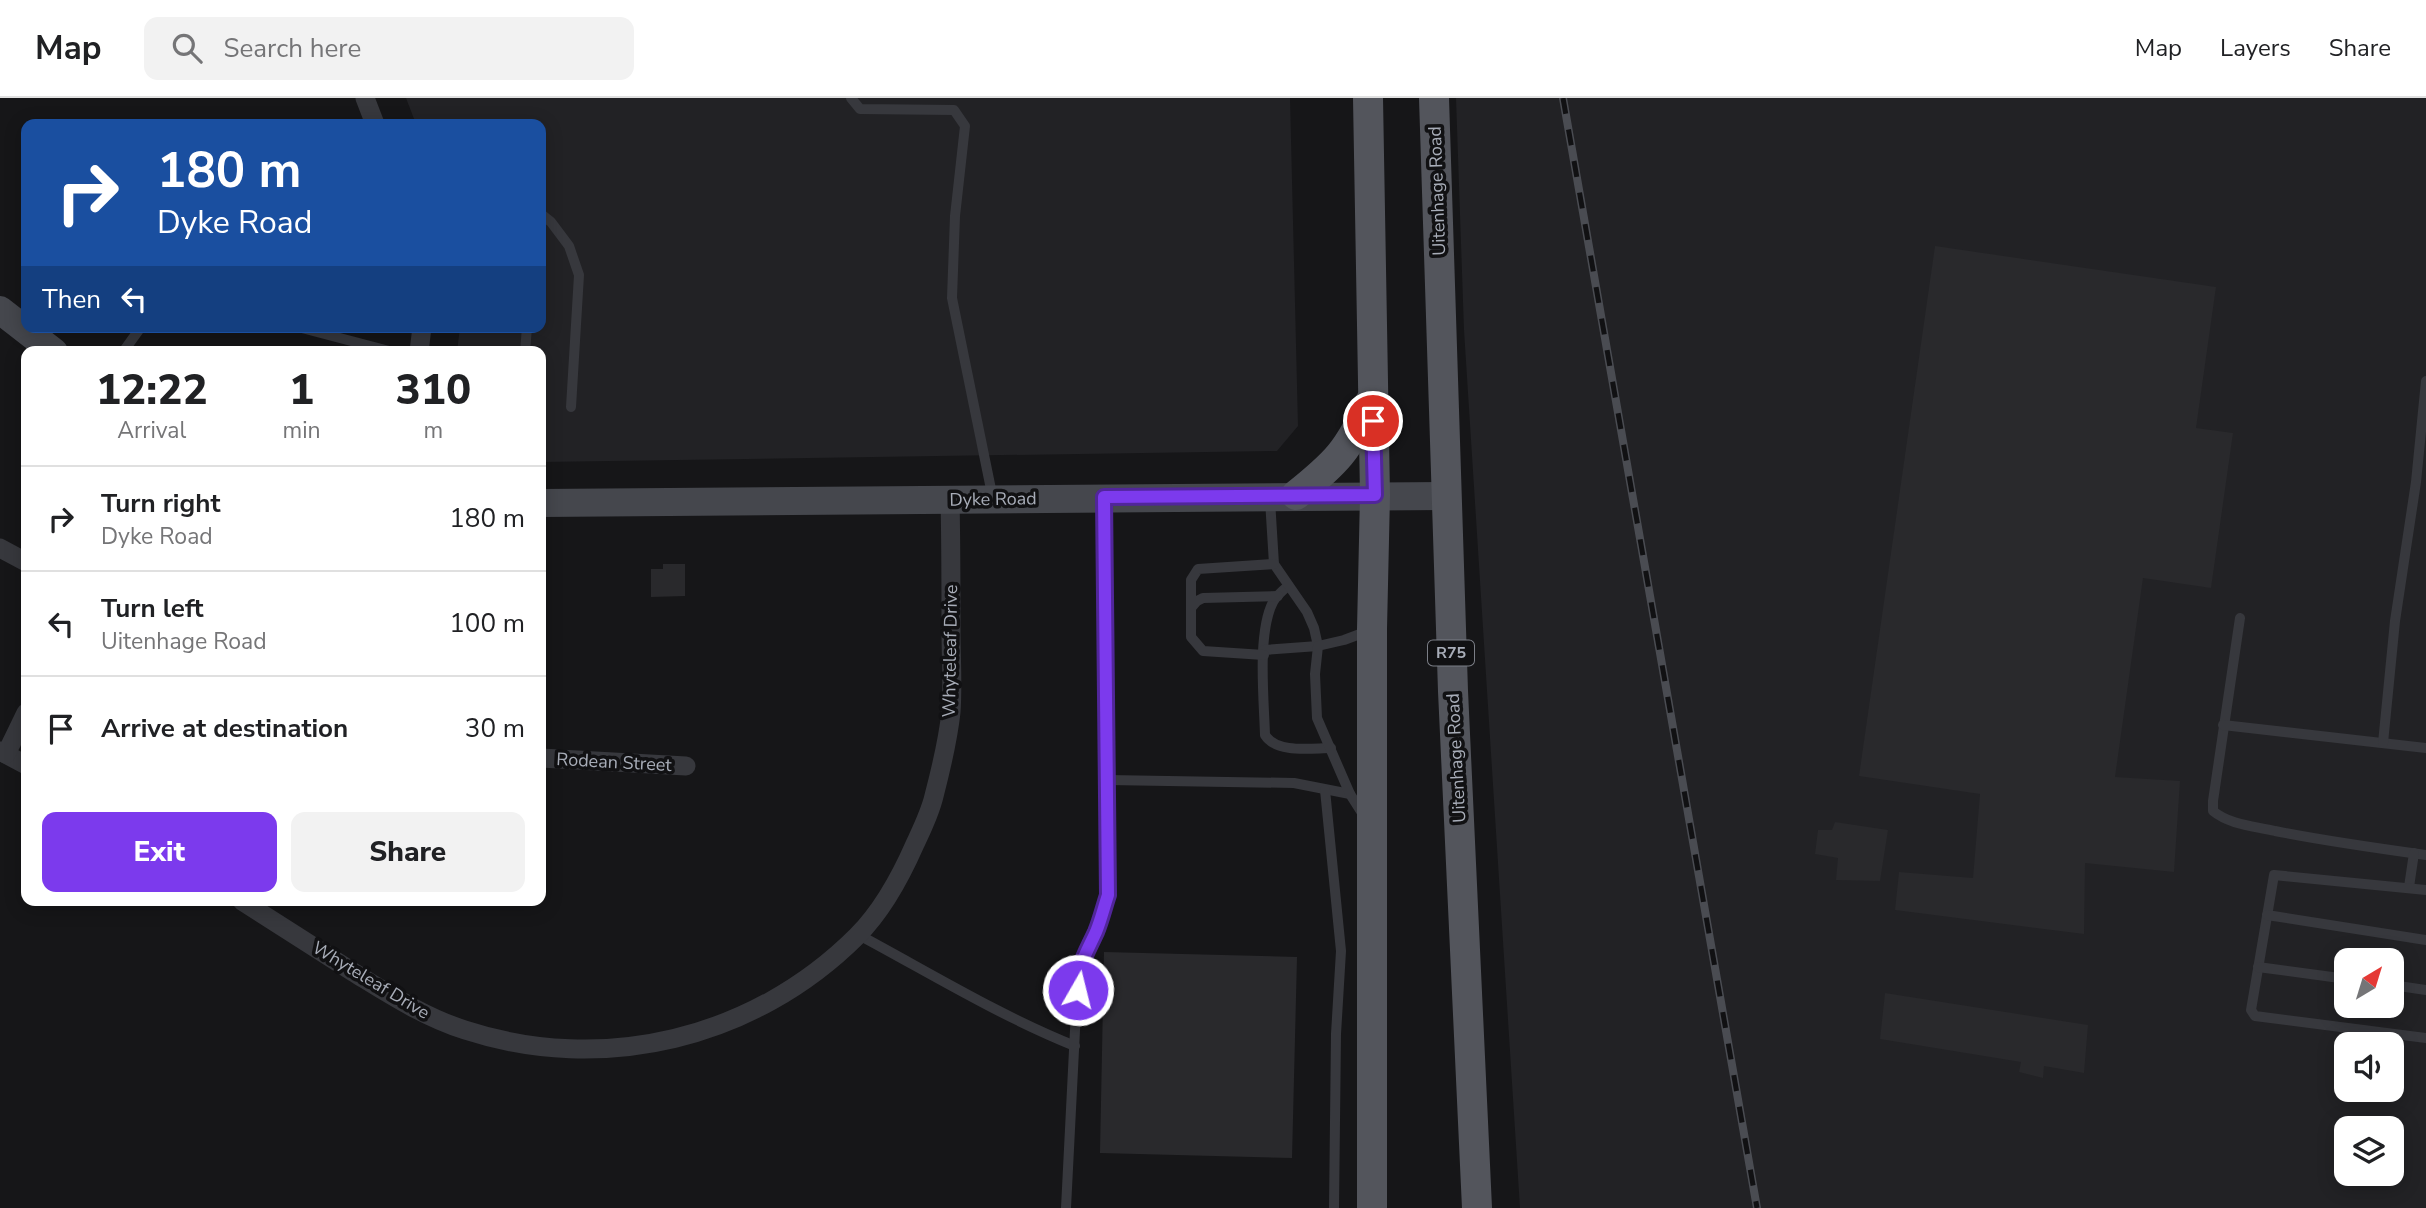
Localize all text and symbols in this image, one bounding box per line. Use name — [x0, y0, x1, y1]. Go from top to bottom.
search box — [144, 17, 634, 80]
text: Map — [35, 26, 102, 71]
icon: search — [168, 29, 206, 67]
text: Search here — [224, 31, 361, 66]
text: Map — [2135, 32, 2182, 64]
text: Layers — [2220, 32, 2291, 64]
text: Share — [2329, 32, 2391, 64]
street label: Uitenhage Road — [1423, 126, 1451, 256]
text: 180 m — [157, 137, 301, 204]
icon: right — [42, 147, 133, 238]
text: Dyke Road — [157, 201, 313, 244]
icon: left — [115, 280, 153, 318]
text: Then — [42, 282, 101, 317]
text: 12:22 — [96, 362, 208, 419]
text: 1 — [289, 362, 314, 419]
text: 310 — [396, 362, 471, 419]
pin — [1343, 391, 1403, 451]
icon: arrive — [1354, 402, 1392, 440]
text: Arrival — [117, 415, 186, 446]
text: min — [283, 415, 321, 446]
text: m — [423, 415, 443, 446]
text: Turn right — [101, 486, 220, 521]
street label: Dyke Road — [949, 486, 1037, 512]
icon: right — [42, 500, 80, 538]
text: 180 m — [449, 501, 525, 536]
text: Dyke Road — [101, 521, 213, 552]
street label: Whyteleaf Drive — [937, 584, 963, 718]
text: Turn left — [101, 591, 204, 626]
icon: left — [42, 605, 80, 643]
text: 100 m — [449, 606, 525, 641]
text: Uitenhage Road — [101, 626, 267, 657]
road number: R75 — [1428, 640, 1474, 666]
street label: Uitenhage Road — [1441, 693, 1471, 823]
icon: arrive — [42, 710, 80, 748]
text: Arrive at destination — [101, 711, 348, 746]
text: 30 m — [465, 711, 525, 746]
street label: Rodean Street — [556, 747, 673, 777]
button: Exit — [42, 812, 277, 892]
button: Share — [291, 812, 525, 892]
street label: Whyteleaf Drive — [308, 936, 434, 1024]
north arrow — [2334, 948, 2404, 1018]
map controls — [2334, 948, 2404, 1186]
position arrow — [1041, 953, 1115, 1027]
button: sound — [2334, 1032, 2404, 1102]
button: layers — [2334, 1116, 2404, 1186]

